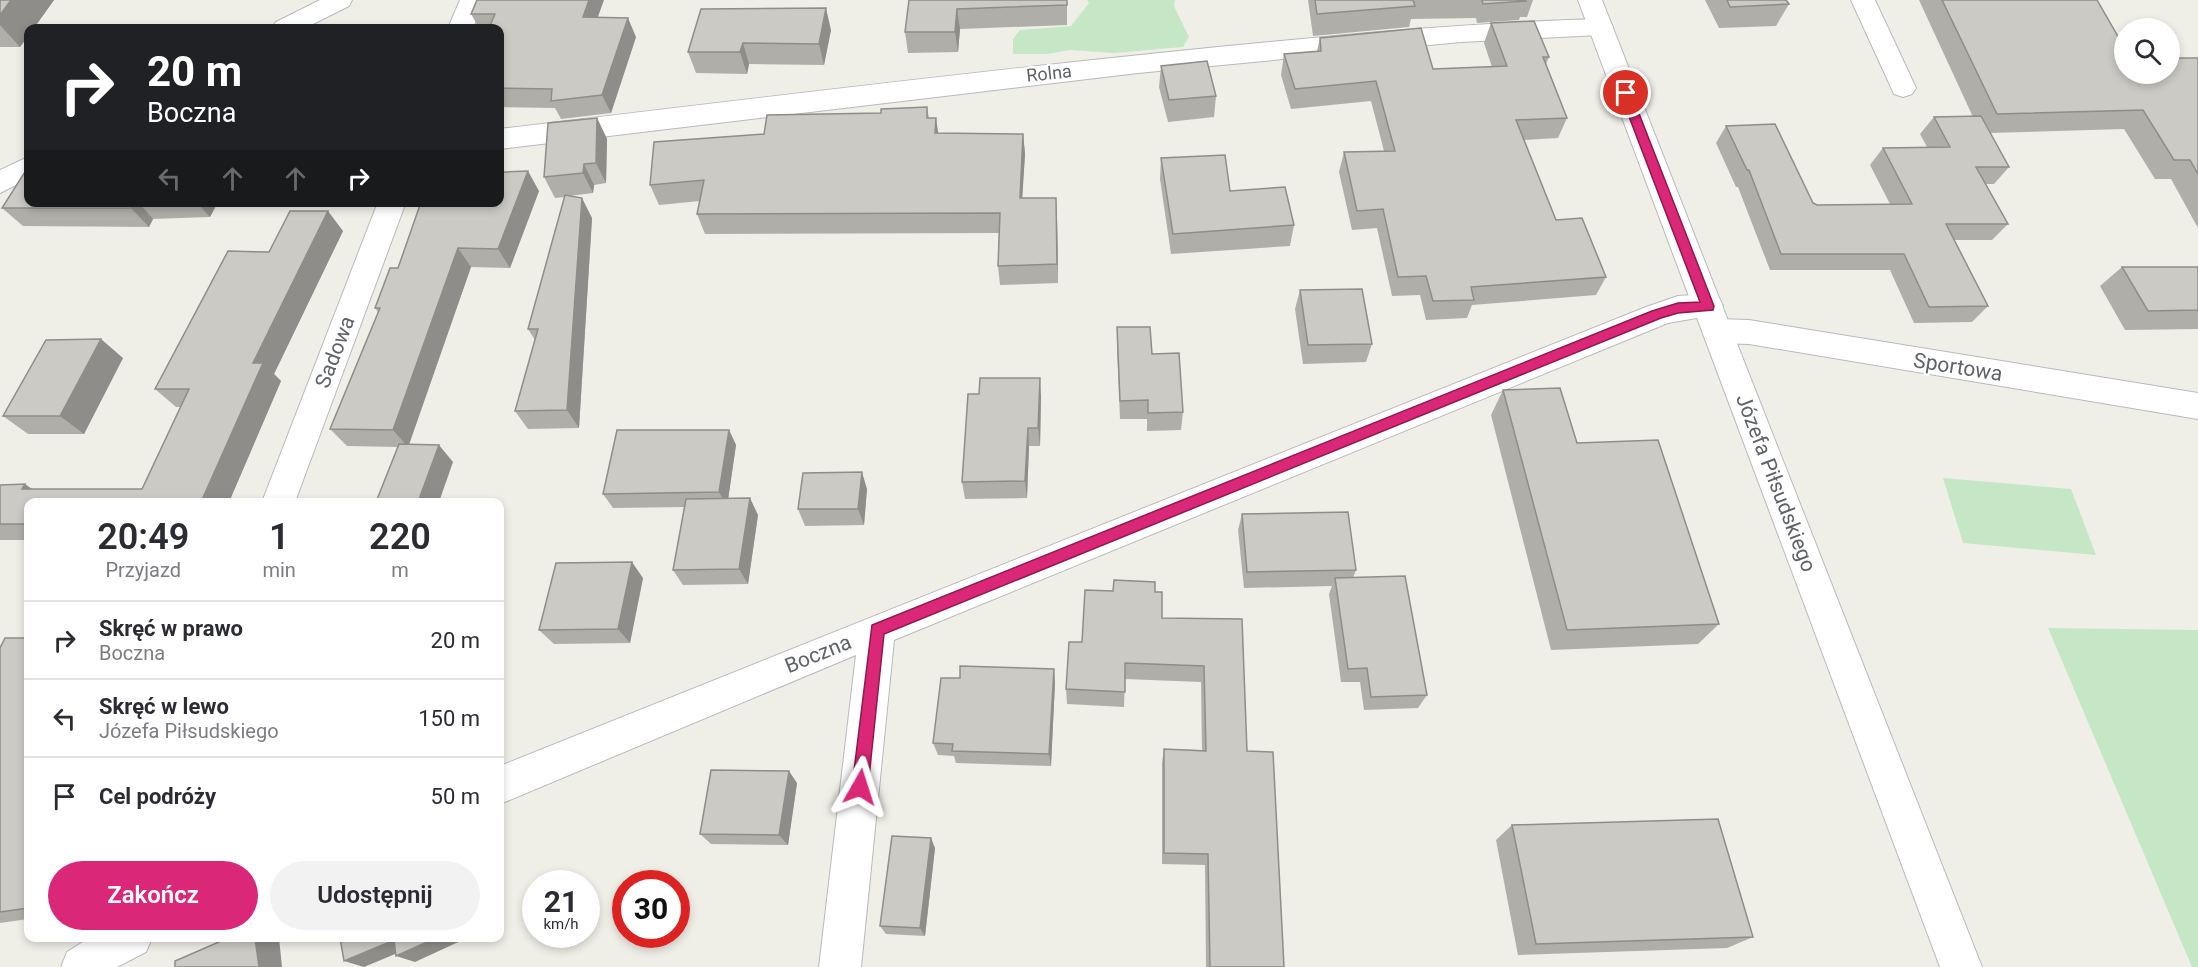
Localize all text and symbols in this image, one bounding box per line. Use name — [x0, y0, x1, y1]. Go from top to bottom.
map controls — [2114, 18, 2180, 84]
button: search — [2114, 18, 2180, 84]
text: 20 m — [147, 47, 242, 96]
icon: right — [48, 48, 126, 126]
street label: Rolna — [1025, 60, 1073, 86]
pin — [1600, 67, 1651, 118]
icon: arrive — [1609, 76, 1642, 109]
text: Boczna — [147, 97, 236, 129]
icon: left — [153, 162, 186, 195]
icon: ahead — [216, 162, 249, 195]
icon: ahead — [279, 162, 312, 195]
icon: right — [342, 162, 375, 195]
street label: Sadowa — [310, 313, 360, 391]
street label: Sportowa — [1912, 348, 2004, 386]
street label: Józefa Piłsudskiego — [1731, 391, 1821, 575]
text: 20:49 — [97, 516, 189, 558]
text: 1 — [269, 516, 289, 558]
text: 220 — [369, 516, 431, 558]
text: Przyjazd — [105, 558, 181, 582]
text: min — [262, 558, 296, 582]
text: m — [391, 558, 409, 582]
text: Skręć w prawo — [99, 616, 243, 641]
icon: right — [48, 624, 81, 657]
text: 20 m — [431, 628, 480, 653]
street label: Boczna — [781, 630, 855, 678]
text: Boczna — [99, 641, 165, 665]
text: Skręć w lewo — [99, 694, 229, 719]
icon: left — [48, 702, 81, 735]
text: 150 m — [418, 706, 480, 731]
text: Józefa Piłsudskiego — [99, 719, 279, 743]
position arrow — [828, 755, 892, 819]
icon: arrive — [48, 780, 81, 813]
text: Cel podróży — [99, 784, 216, 809]
text: 50 m — [431, 784, 480, 809]
button: Zakończ — [48, 861, 258, 930]
button: Udostępnij — [270, 861, 480, 930]
speed limit sign: 30 — [612, 870, 690, 948]
text: 21 — [544, 884, 578, 919]
text: km/h — [543, 915, 579, 933]

